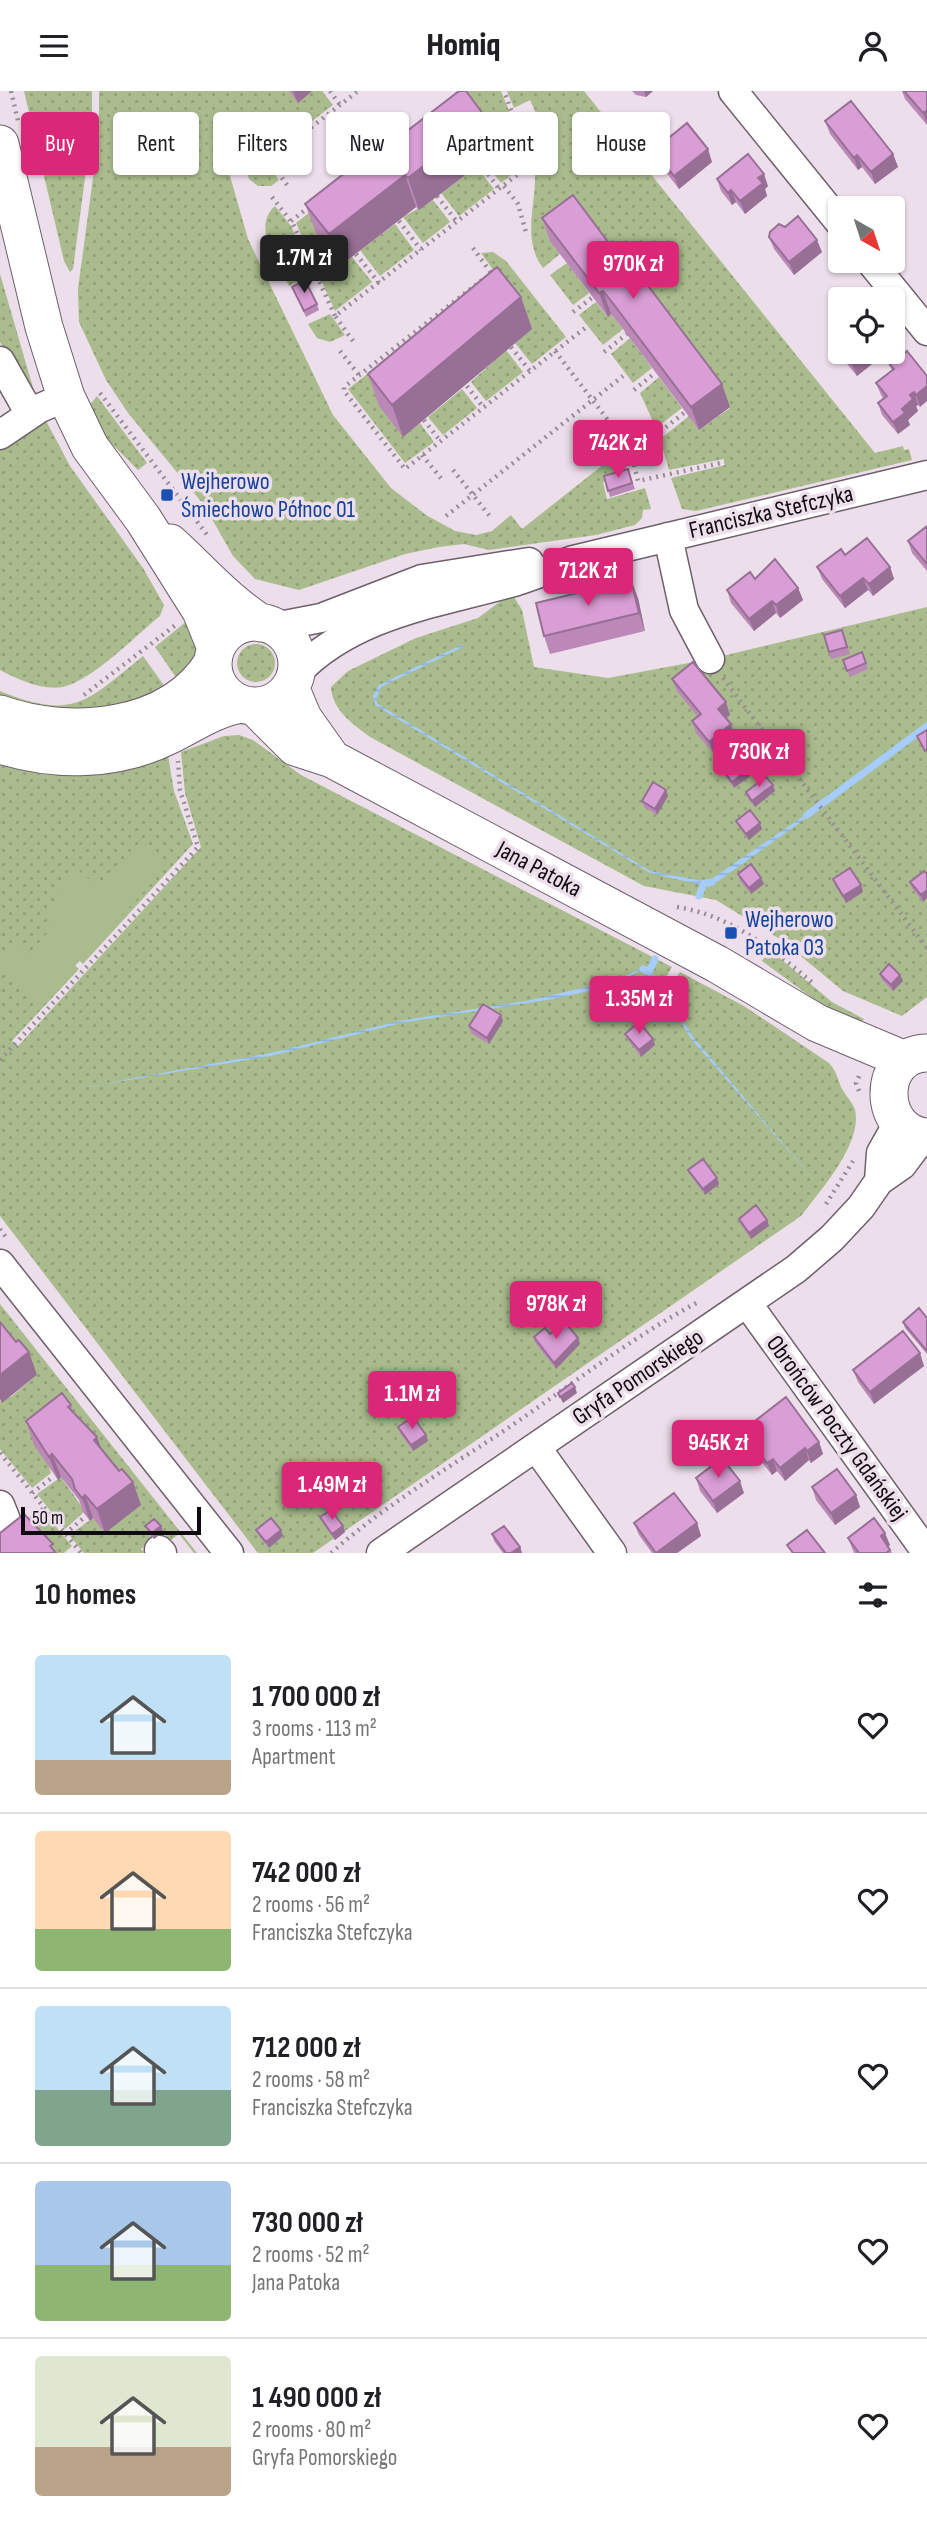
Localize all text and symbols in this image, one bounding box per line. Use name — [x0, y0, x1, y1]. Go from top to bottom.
text: Homiq — [426, 26, 501, 65]
icon: menu — [35, 27, 73, 65]
icon: person — [854, 27, 892, 65]
chip: Buy — [21, 112, 99, 175]
chip: Rent — [113, 112, 199, 175]
chip: Filters — [213, 112, 312, 175]
chip: New — [326, 112, 409, 175]
chip: Apartment — [423, 112, 558, 175]
chip: House — [572, 112, 670, 175]
north arrow — [828, 196, 905, 273]
map controls — [828, 196, 905, 364]
pin: 1.7M zł — [239, 235, 369, 295]
pin: 970K zł — [568, 241, 698, 301]
text: 1.7M zł — [276, 244, 332, 272]
text: 970K zł — [603, 250, 663, 278]
button: locate — [828, 287, 905, 364]
pin: 742K zł — [553, 421, 683, 480]
text: 742K zł — [589, 429, 647, 457]
place label: Wejherowo Śmiechowo Północ 01 — [181, 467, 356, 524]
street label: Franciszka Stefczyka — [686, 479, 856, 545]
marker: Wejherowo Śmiechowo Północ 01 — [159, 487, 175, 503]
pin: 712K zł — [523, 549, 653, 608]
text: 712K zł — [559, 557, 617, 585]
pin: 730K zł — [694, 729, 824, 789]
text: 730K zł — [729, 738, 789, 766]
street label: Jana Patoka — [491, 834, 586, 903]
place label: Wejherowo Patoka 03 — [745, 905, 834, 962]
marker: Wejherowo Patoka 03 — [723, 925, 739, 941]
pin: 1.35M zł — [567, 977, 711, 1036]
text: 1.35M zł — [606, 985, 672, 1013]
pin: 978K zł — [491, 1281, 621, 1341]
text: 978K zł — [526, 1290, 586, 1318]
street label: Gryfa Pomorskiego — [567, 1323, 709, 1431]
street label: Obrońców Poczty Gdańskiej — [760, 1330, 914, 1526]
pin: 1.1M zł — [347, 1371, 477, 1431]
text: 1.1M zł — [384, 1380, 440, 1408]
pin: 945K zł — [653, 1421, 783, 1480]
text: 945K zł — [688, 1429, 748, 1457]
pin: 1.49M zł — [260, 1463, 404, 1522]
text: 1.49M zł — [298, 1471, 366, 1499]
scale bar — [21, 1504, 201, 1536]
text: 50 m — [32, 1507, 63, 1530]
icon: filters — [854, 1576, 892, 1614]
text: 10 homes — [35, 1577, 136, 1613]
text: 1 700 000 zł — [252, 1679, 380, 1715]
icon: home — [91, 1683, 175, 1767]
icon: heart — [854, 1706, 892, 1744]
text: 3 rooms · 113 m² — [252, 1715, 377, 1743]
text: Apartment — [252, 1743, 336, 1771]
text: 742 000 zł — [252, 1855, 360, 1891]
icon: home — [91, 1859, 175, 1943]
icon: heart — [854, 1882, 892, 1920]
text: 2 rooms · 56 m² — [252, 1891, 370, 1919]
text: Franciszka Stefczyka — [252, 1919, 413, 1947]
text: 712 000 zł — [252, 2030, 360, 2066]
icon: home — [91, 2034, 175, 2118]
icon: heart — [854, 2057, 892, 2095]
text: 2 rooms · 58 m² — [252, 2066, 370, 2094]
text: Franciszka Stefczyka — [252, 2094, 413, 2122]
text: 730 000 zł — [252, 2205, 363, 2241]
icon: home — [91, 2209, 175, 2293]
icon: heart — [854, 2232, 892, 2270]
text: 2 rooms · 52 m² — [252, 2241, 370, 2269]
text: Jana Patoka — [252, 2269, 340, 2297]
text: 1 490 000 zł — [252, 2380, 381, 2416]
icon: home — [91, 2384, 175, 2468]
icon: heart — [854, 2407, 892, 2445]
text: 2 rooms · 80 m² — [252, 2416, 371, 2444]
text: Gryfa Pomorskiego — [252, 2444, 397, 2472]

